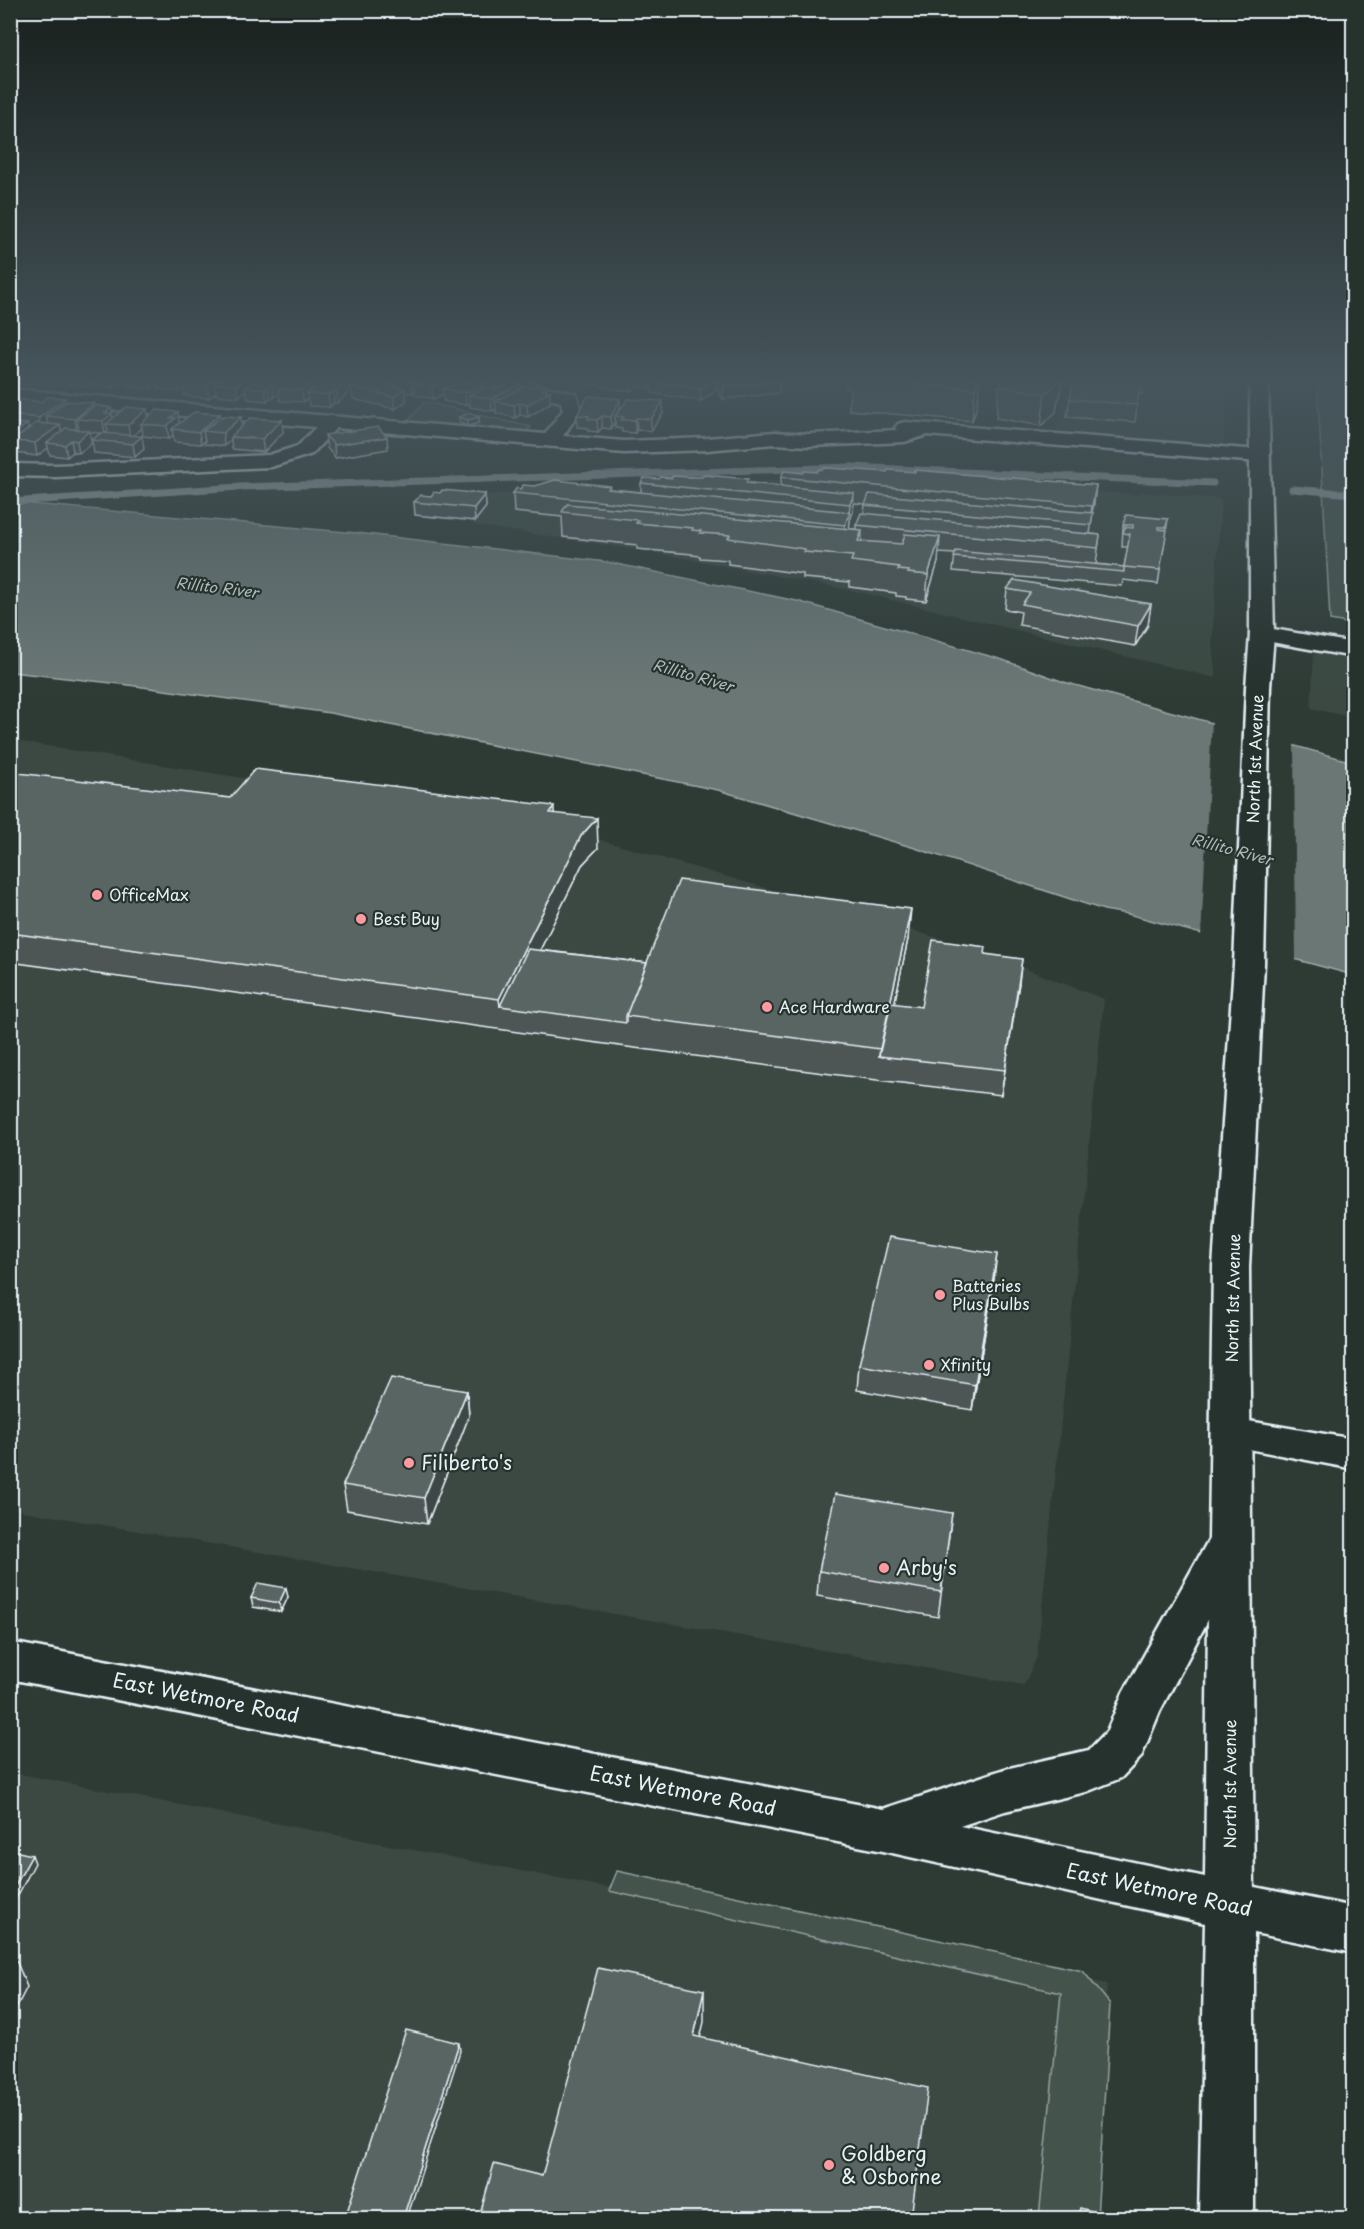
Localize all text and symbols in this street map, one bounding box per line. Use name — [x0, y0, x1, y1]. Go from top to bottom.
water label: Rillito River — [175, 570, 262, 603]
water label: Rillito River — [651, 652, 738, 698]
street label: North 1st Avenue — [1240, 694, 1268, 824]
water label: Rillito River — [1190, 827, 1277, 871]
place label: OfficeMax — [109, 882, 189, 906]
marker: OfficeMax — [90, 888, 104, 902]
place label: Best Buy — [373, 906, 440, 930]
marker: Best Buy — [354, 912, 368, 926]
place label: Ace Hardware — [779, 994, 890, 1018]
marker: Ace Hardware — [760, 1000, 774, 1014]
street label: North 1st Avenue — [1219, 1233, 1245, 1363]
place label: Batteries Plus Bulbs — [952, 1273, 1029, 1315]
marker: Batteries Plus Bulbs — [933, 1288, 947, 1302]
place label: Xfinity — [941, 1352, 991, 1376]
marker: Xfinity — [922, 1358, 936, 1372]
place label: Filiberto's — [421, 1447, 512, 1477]
marker: Filiberto's — [402, 1456, 416, 1470]
place label: Arby's — [896, 1552, 957, 1582]
marker: Arby's — [877, 1561, 891, 1575]
street label: East Wetmore Road — [110, 1664, 302, 1730]
street label: North 1st Avenue — [1217, 1719, 1241, 1848]
street label: East Wetmore Road — [587, 1757, 779, 1823]
street label: East Wetmore Road — [1064, 1855, 1255, 1923]
place label: Goldberg & Osborne — [841, 2138, 942, 2191]
marker: Goldberg & Osborne — [822, 2158, 836, 2172]

